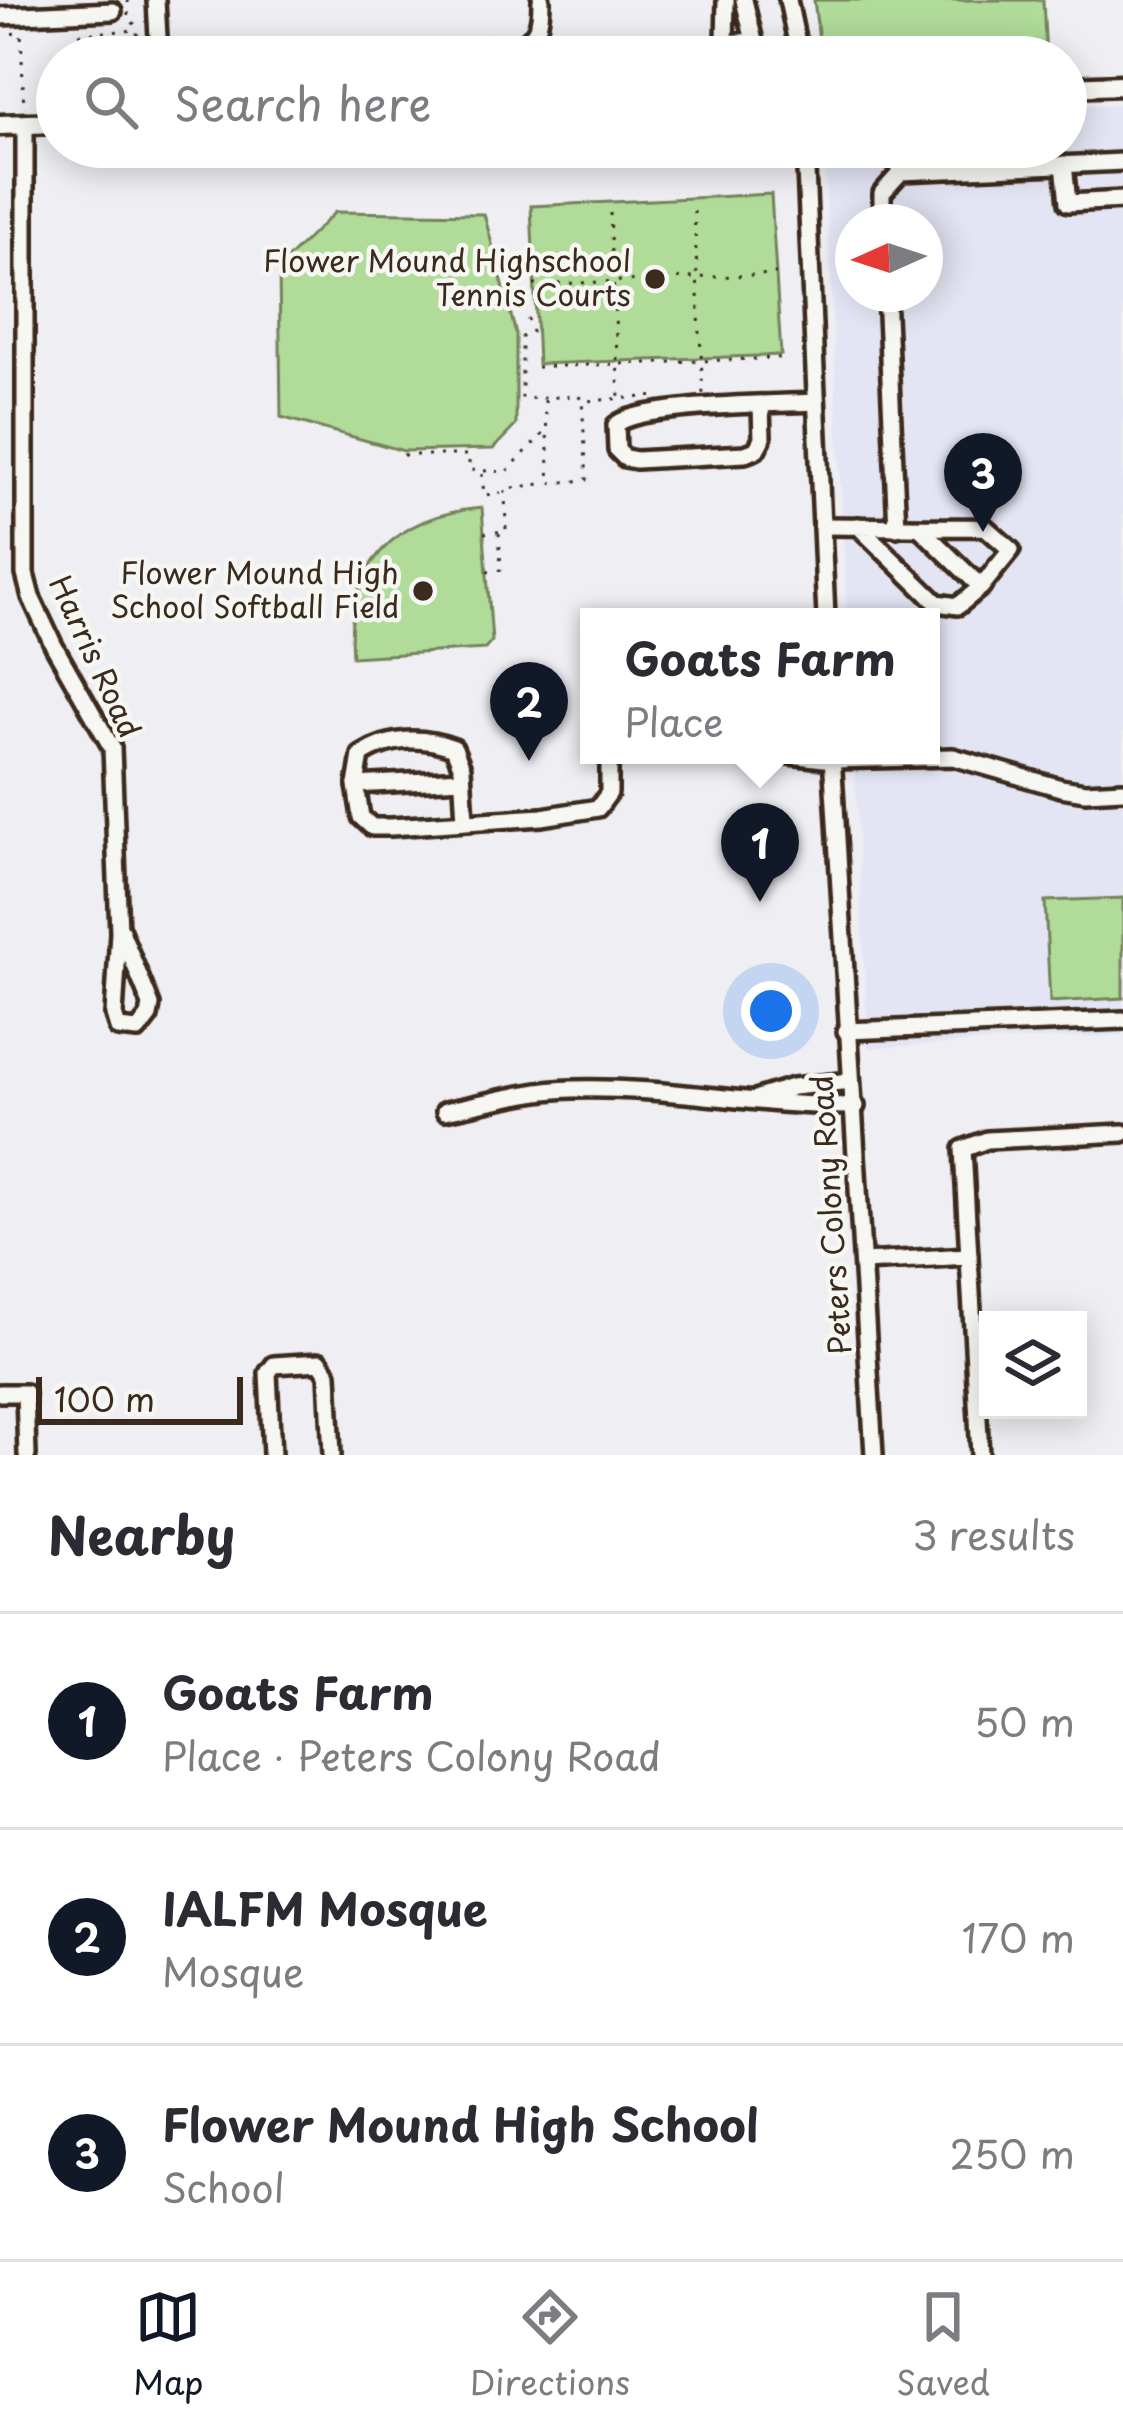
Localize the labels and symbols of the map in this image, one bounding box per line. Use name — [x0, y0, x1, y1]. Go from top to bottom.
north arrow — [835, 204, 943, 312]
place label: Flower Mound Highschool Tennis Courts — [263, 237, 631, 316]
marker: Flower Mound Highschool Tennis Courts — [642, 266, 668, 292]
pin: 3 — [944, 433, 1022, 532]
place label: Flower Mound High School Softball Field — [110, 549, 399, 628]
street label: Harris Road — [39, 567, 154, 745]
marker: Flower Mound High School Softball Field — [410, 578, 436, 604]
pin: 2 — [490, 662, 568, 761]
pin: 1 — [721, 803, 799, 902]
your location — [741, 981, 801, 1041]
street label: Peters Colony Road — [797, 1074, 862, 1357]
scale bar — [36, 1371, 243, 1424]

